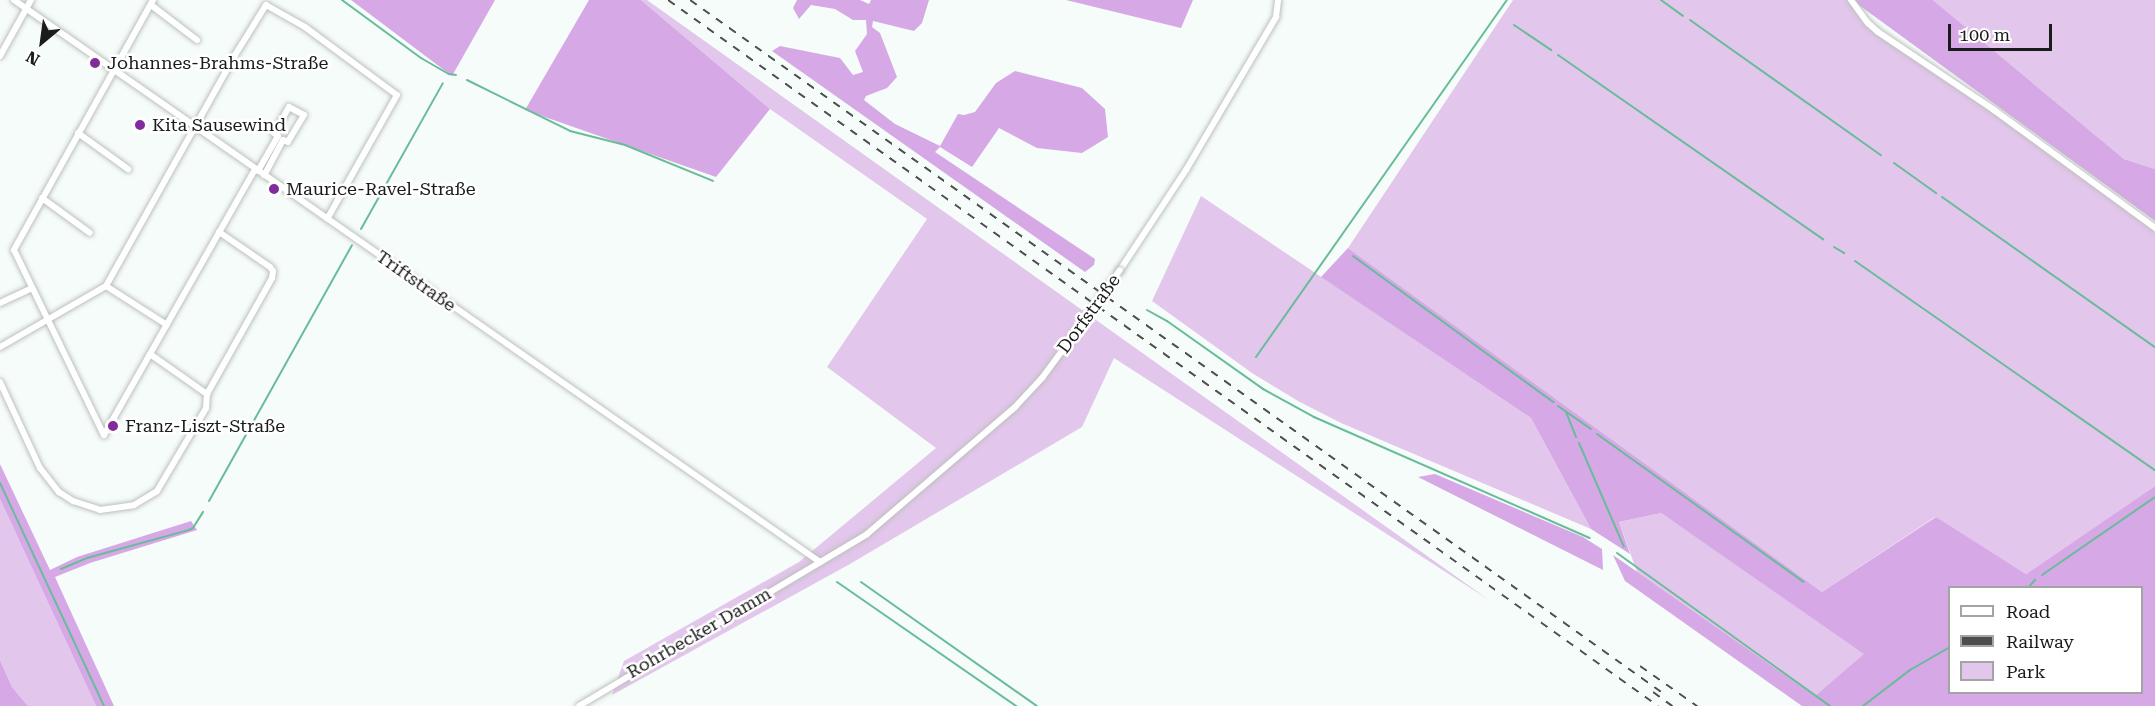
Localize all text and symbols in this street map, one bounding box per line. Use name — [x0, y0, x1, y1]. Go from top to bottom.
north arrow — [12, 12, 72, 72]
scale bar — [1951, 12, 2054, 50]
text: 100 m — [1959, 24, 2010, 45]
text: N — [23, 47, 43, 69]
place label: Johannes-Brahms-Straße — [107, 52, 328, 74]
marker: Johannes-Brahms-Straße — [88, 56, 102, 70]
place label: Kita Sausewind — [152, 114, 286, 136]
marker: Kita Sausewind — [133, 118, 147, 132]
place label: Maurice-Ravel-Straße — [286, 178, 476, 200]
marker: Maurice-Ravel-Straße — [267, 182, 281, 196]
street label: Triftstraße — [372, 246, 460, 316]
street label: Dorfstraße — [1053, 270, 1125, 358]
place label: Franz-Liszt-Straße — [125, 415, 285, 437]
marker: Franz-Liszt-Straße — [106, 419, 120, 433]
street label: Rohrbecker Damm — [623, 583, 775, 683]
legend — [1948, 586, 2143, 694]
text: Road — [2006, 601, 2050, 622]
text: Railway — [2006, 631, 2074, 652]
text: Park — [2006, 661, 2046, 682]

